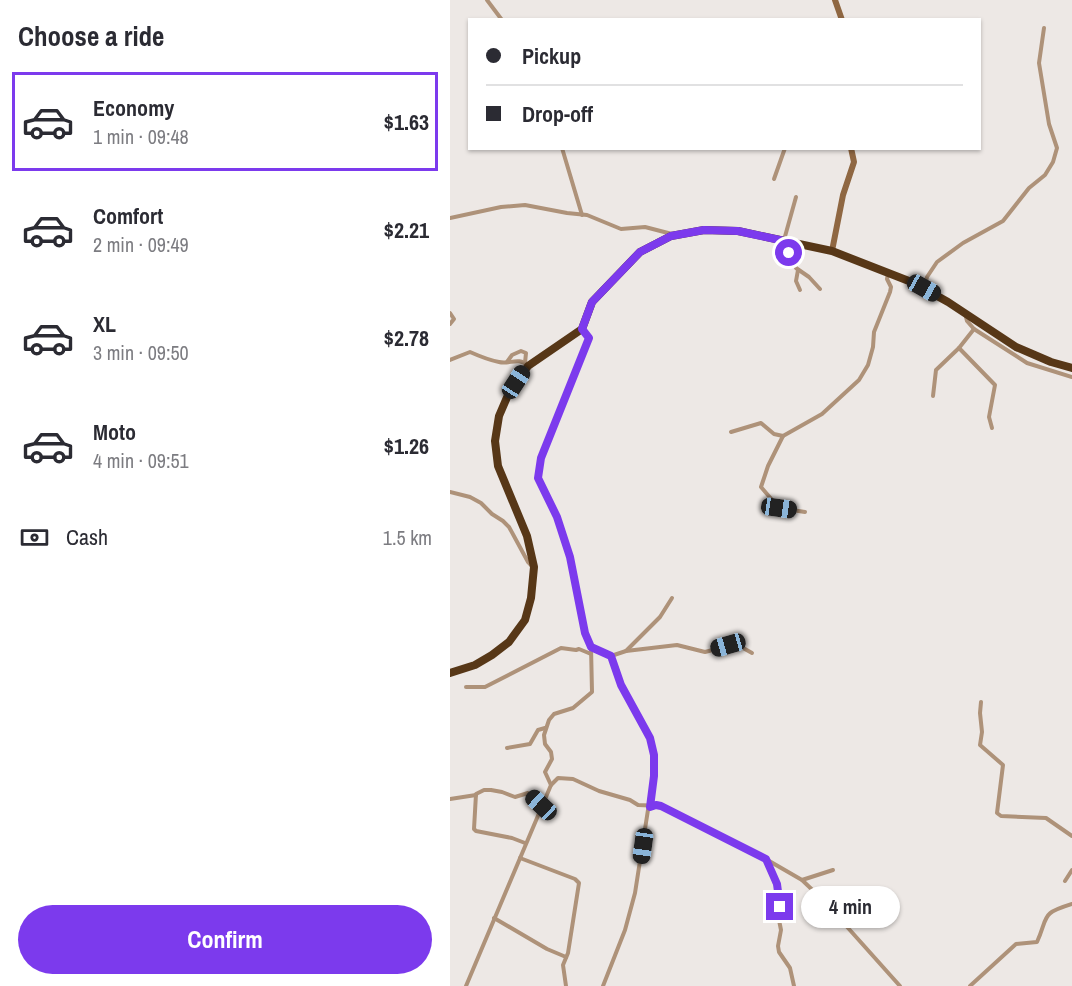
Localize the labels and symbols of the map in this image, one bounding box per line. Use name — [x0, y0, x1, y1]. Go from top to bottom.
route start — [775, 239, 802, 266]
car — [904, 271, 944, 305]
car — [499, 362, 533, 402]
car — [760, 497, 798, 519]
car — [708, 631, 748, 659]
car — [522, 786, 560, 824]
car — [632, 827, 654, 865]
callout: 4 min — [801, 886, 900, 928]
route end — [766, 893, 793, 920]

